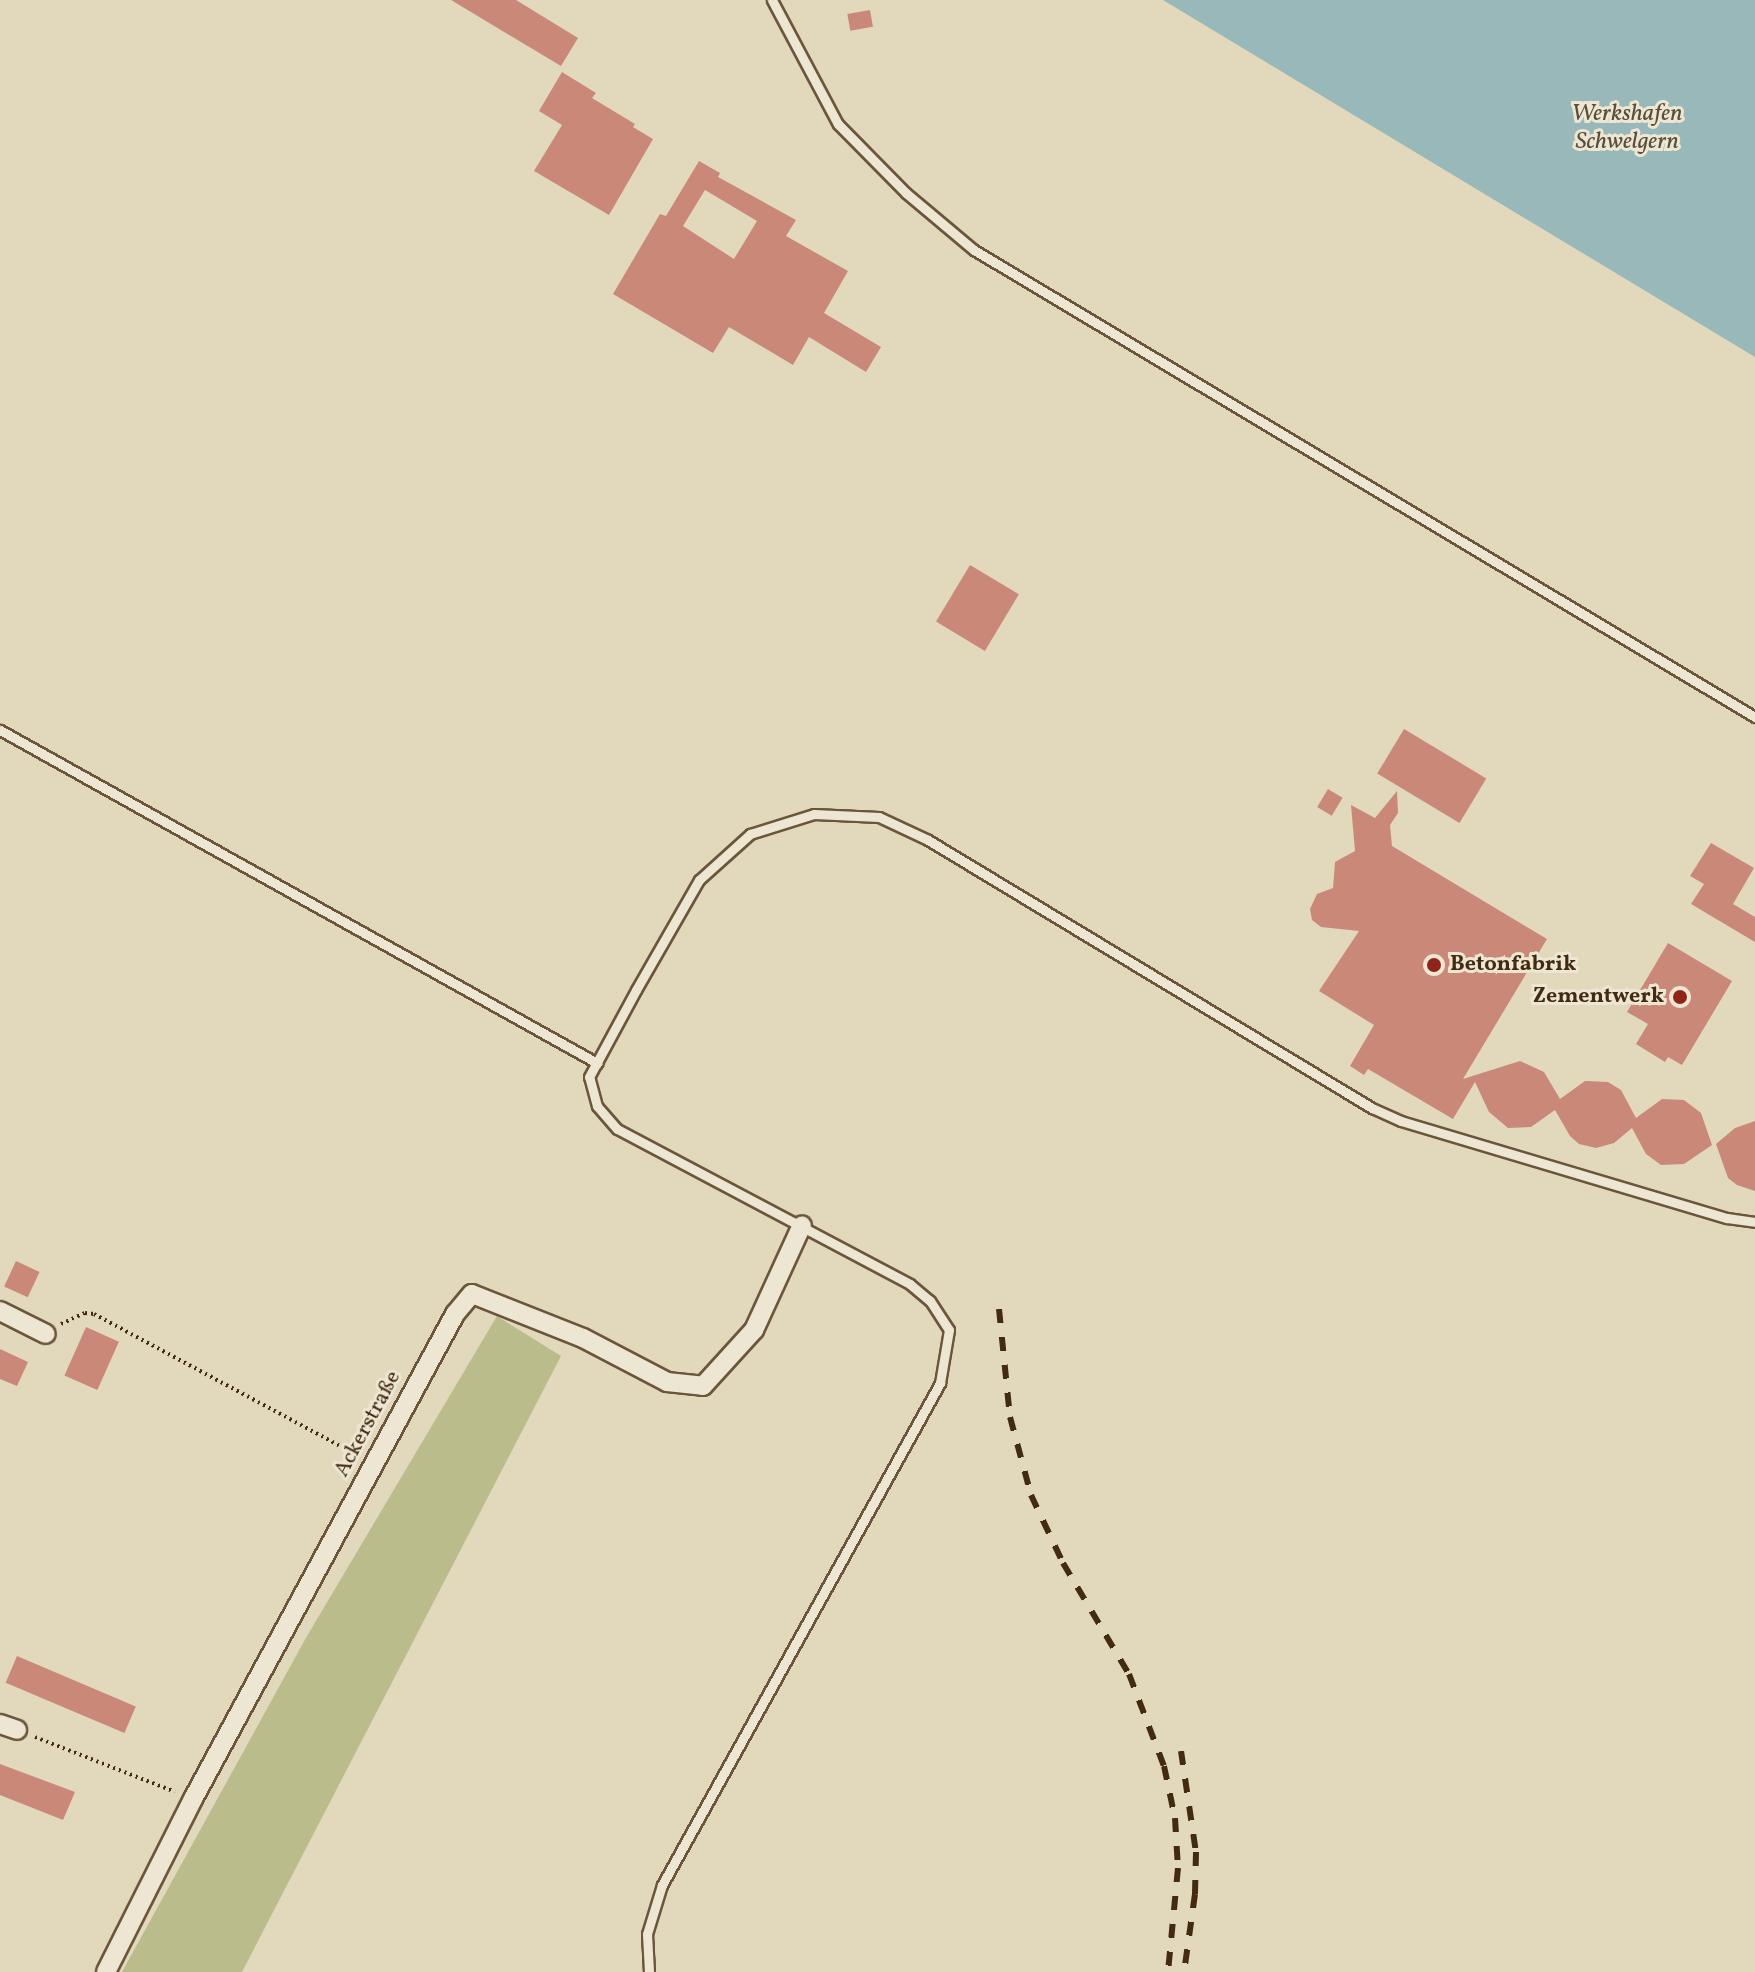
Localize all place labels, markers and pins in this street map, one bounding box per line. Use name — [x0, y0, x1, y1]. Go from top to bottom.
place label: Betonfabrik — [1450, 952, 1576, 978]
marker: Betonfabrik — [1425, 956, 1443, 974]
place label: Zementwerk — [1533, 984, 1664, 1010]
marker: Zementwerk — [1671, 988, 1689, 1006]

